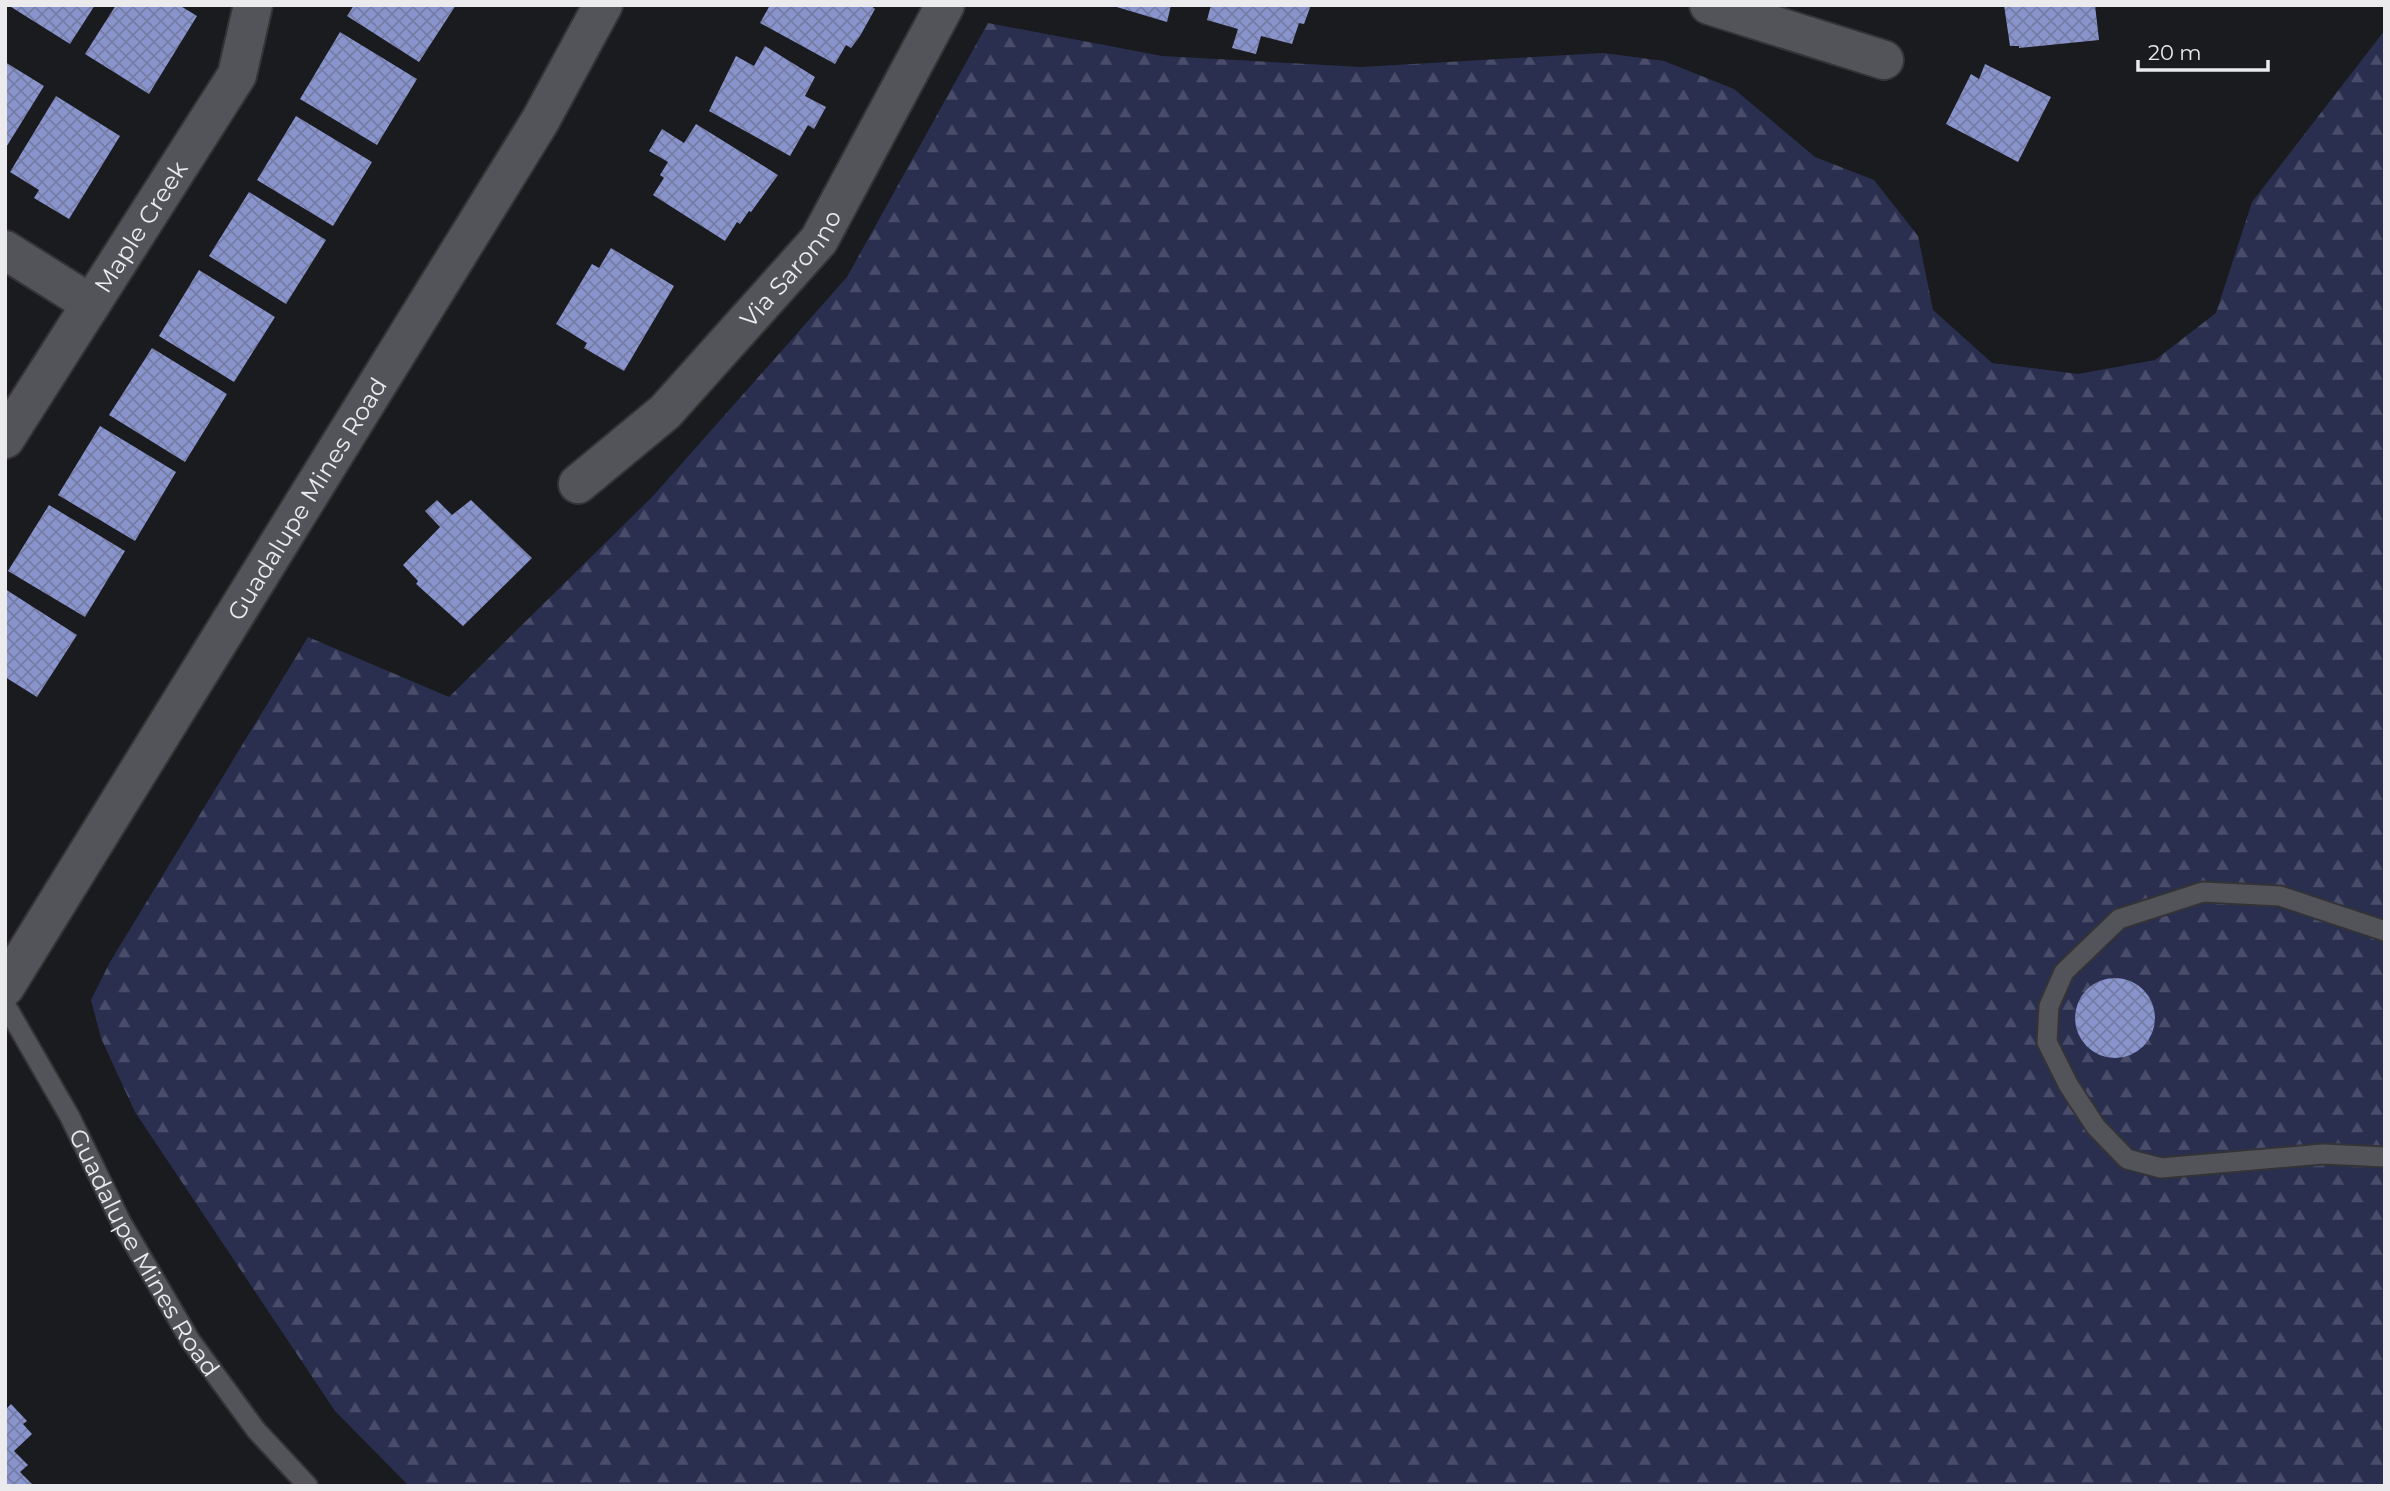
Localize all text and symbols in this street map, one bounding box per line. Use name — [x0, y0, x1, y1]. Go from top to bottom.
scale bar — [2138, 28, 2268, 72]
text: 20 m — [2148, 40, 2202, 65]
street label: Maple Creek — [88, 155, 193, 298]
street label: Via Saronno — [734, 205, 847, 333]
street label: Guadalupe Mines Road — [221, 372, 393, 625]
street label: Guadalupe Mines Road — [63, 1124, 226, 1382]

